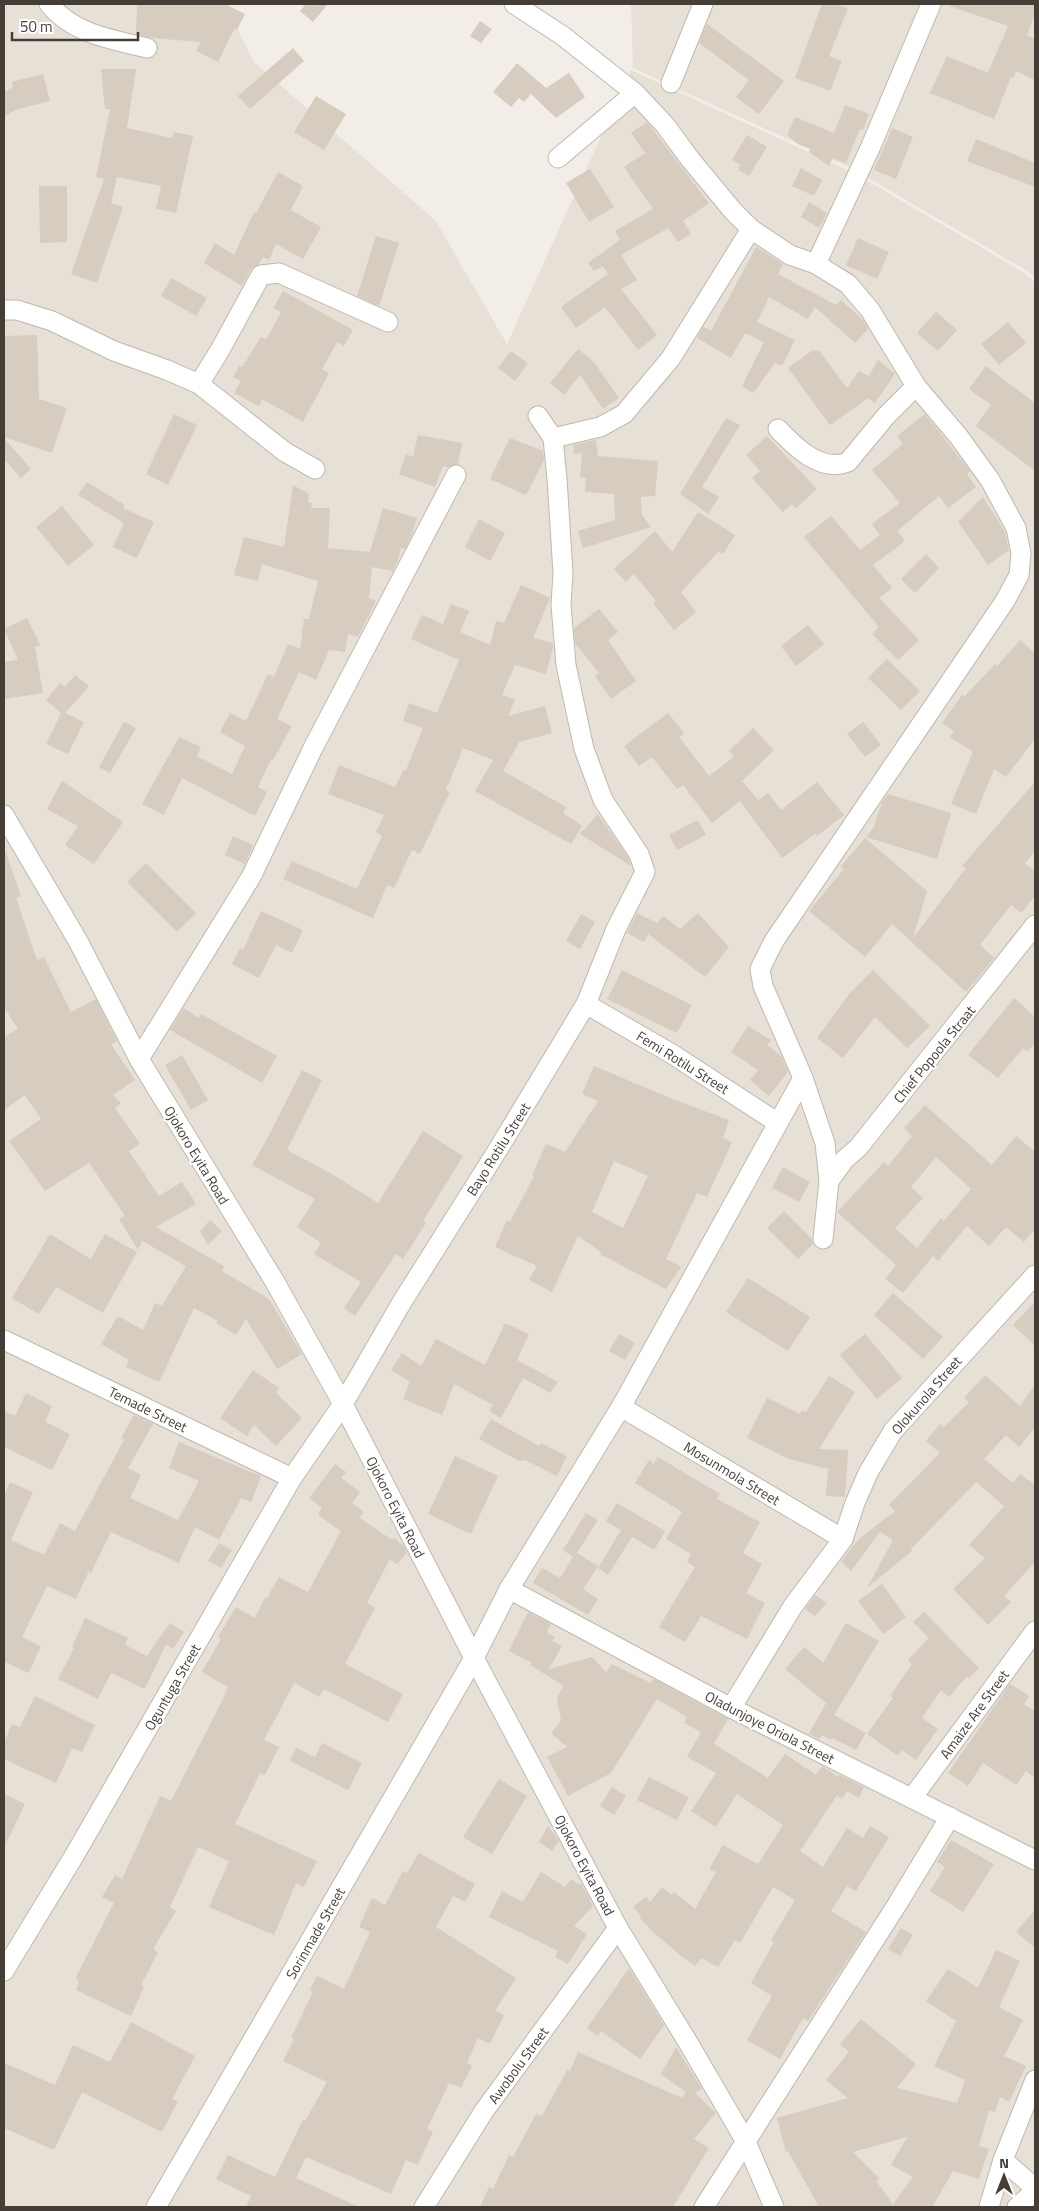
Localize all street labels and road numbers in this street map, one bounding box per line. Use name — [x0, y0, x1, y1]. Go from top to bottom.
street label: Chief Popoola Straat — [888, 1001, 980, 1107]
street label: Femi Rotilu Street — [633, 1025, 733, 1099]
street label: Bayo Rotilu Street — [461, 1098, 535, 1200]
street label: Ojokoro Eyita Road — [159, 1102, 235, 1208]
street label: Olokunola Street — [886, 1351, 966, 1439]
street label: Temade Street — [105, 1381, 191, 1437]
street label: Mosunmola Street — [680, 1436, 784, 1510]
street label: Ojokoro Eyita Road — [361, 1453, 431, 1561]
street label: Oguntuga Street — [139, 1640, 205, 1734]
street label: Amaize Are Street — [934, 1665, 1014, 1763]
street label: Oladunjoye Oriola Street — [702, 1685, 839, 1769]
street label: Ojokoro Eyita Road — [550, 1811, 620, 1919]
street label: Sorinmade Street — [280, 1883, 350, 1983]
street label: Awobolu Street — [483, 2022, 553, 2108]

